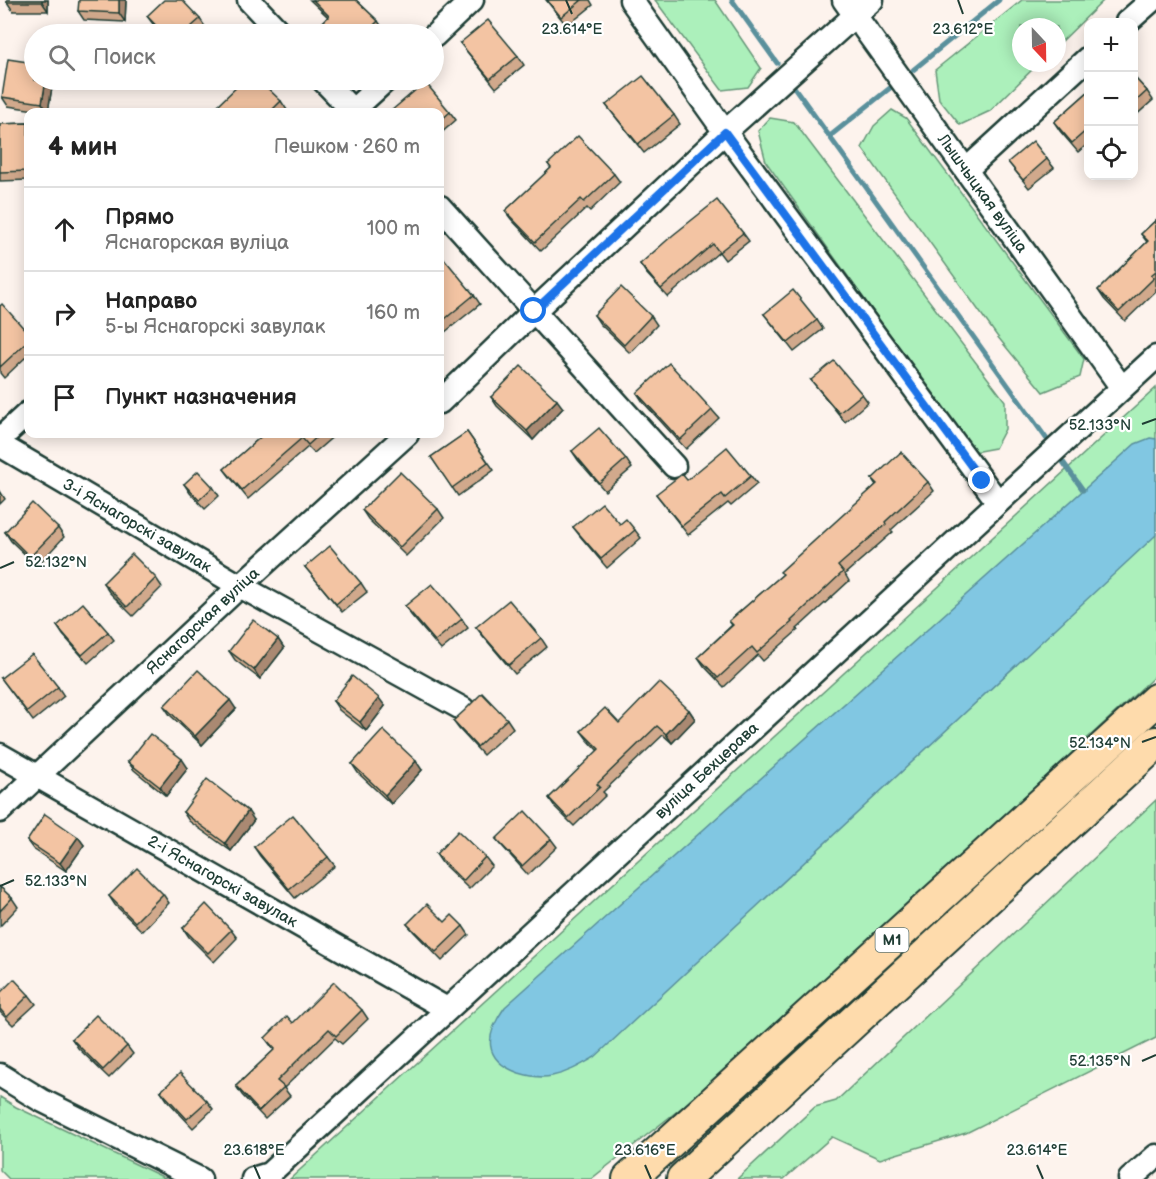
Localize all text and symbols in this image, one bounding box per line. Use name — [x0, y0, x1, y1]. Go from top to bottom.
north arrow — [1012, 18, 1066, 72]
map controls — [1084, 18, 1138, 180]
button: + — [1084, 18, 1138, 72]
text: 23.614°E — [541, 20, 603, 39]
text: 23.612°E — [933, 20, 994, 39]
search box — [24, 24, 444, 90]
icon: search — [45, 41, 78, 74]
text: Поиск — [93, 44, 156, 71]
button: − — [1084, 72, 1138, 126]
button: locate — [1084, 126, 1138, 180]
street label: Лышчыцкая вуліца — [933, 129, 1032, 257]
text: 4 мин — [48, 132, 117, 163]
text: Пешком · 260 m — [274, 135, 420, 159]
text: Прямо — [105, 204, 174, 231]
icon: ahead — [48, 213, 81, 246]
text: 100 m — [367, 217, 420, 241]
text: Яснагорская вуліца — [105, 231, 289, 255]
text: Направо — [105, 288, 197, 315]
icon: right — [48, 297, 81, 330]
route start — [520, 297, 546, 323]
text: 160 m — [366, 301, 420, 325]
text: 5-ы Яснагорскі завулак — [105, 315, 325, 339]
icon: arrive — [48, 381, 81, 414]
text: Пункт назначения — [105, 384, 297, 411]
text: 52.133°N — [1069, 416, 1131, 435]
route end — [968, 467, 994, 493]
street label: 3-і Яснагорскі завулак — [59, 474, 215, 577]
text: 52.132°N — [25, 553, 87, 572]
street label: Яснагорская вуліца — [143, 563, 264, 678]
street label: вуліца Бехцерава — [651, 718, 763, 823]
text: 52.134°N — [1069, 734, 1131, 753]
street label: 2-і Яснагорскі завулак — [144, 831, 301, 932]
text: 52.133°N — [25, 872, 87, 891]
road number: М1 — [876, 928, 908, 952]
text: 52.135°N — [1069, 1052, 1131, 1071]
text: 23.618°E — [223, 1141, 285, 1160]
text: 23.616°E — [614, 1141, 676, 1160]
text: 23.614°E — [1006, 1141, 1068, 1160]

